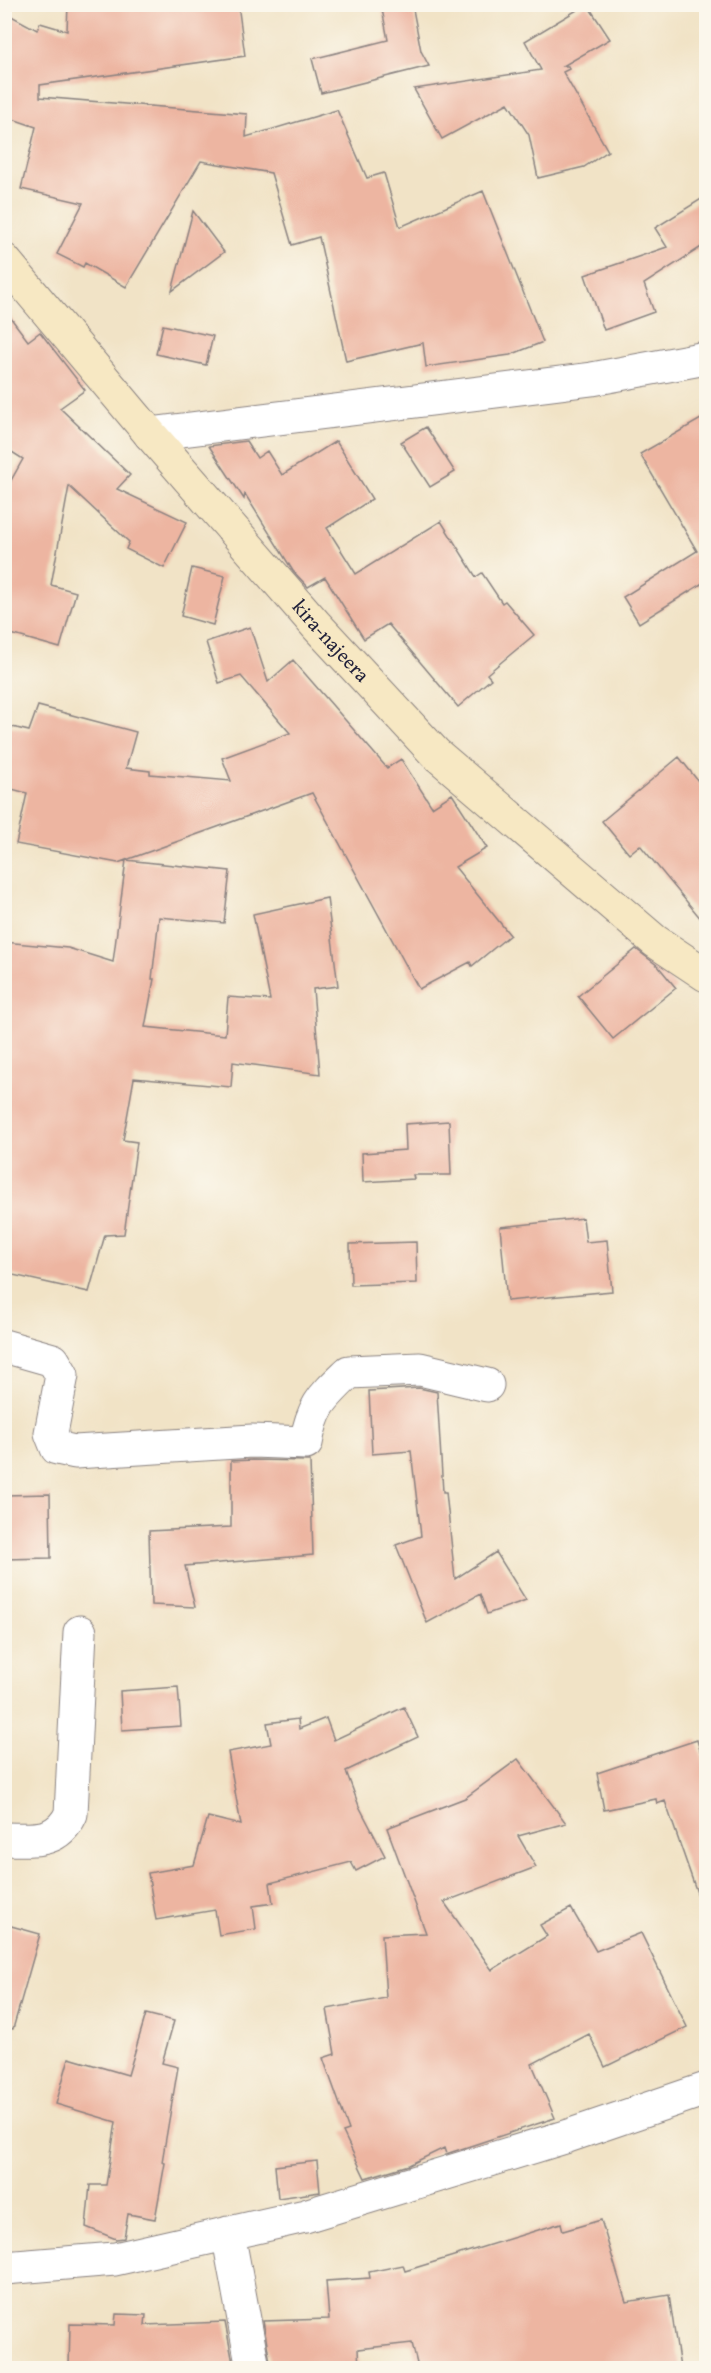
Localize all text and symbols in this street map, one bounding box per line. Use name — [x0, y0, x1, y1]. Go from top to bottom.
street label: kira-najeera — [286, 593, 377, 688]

